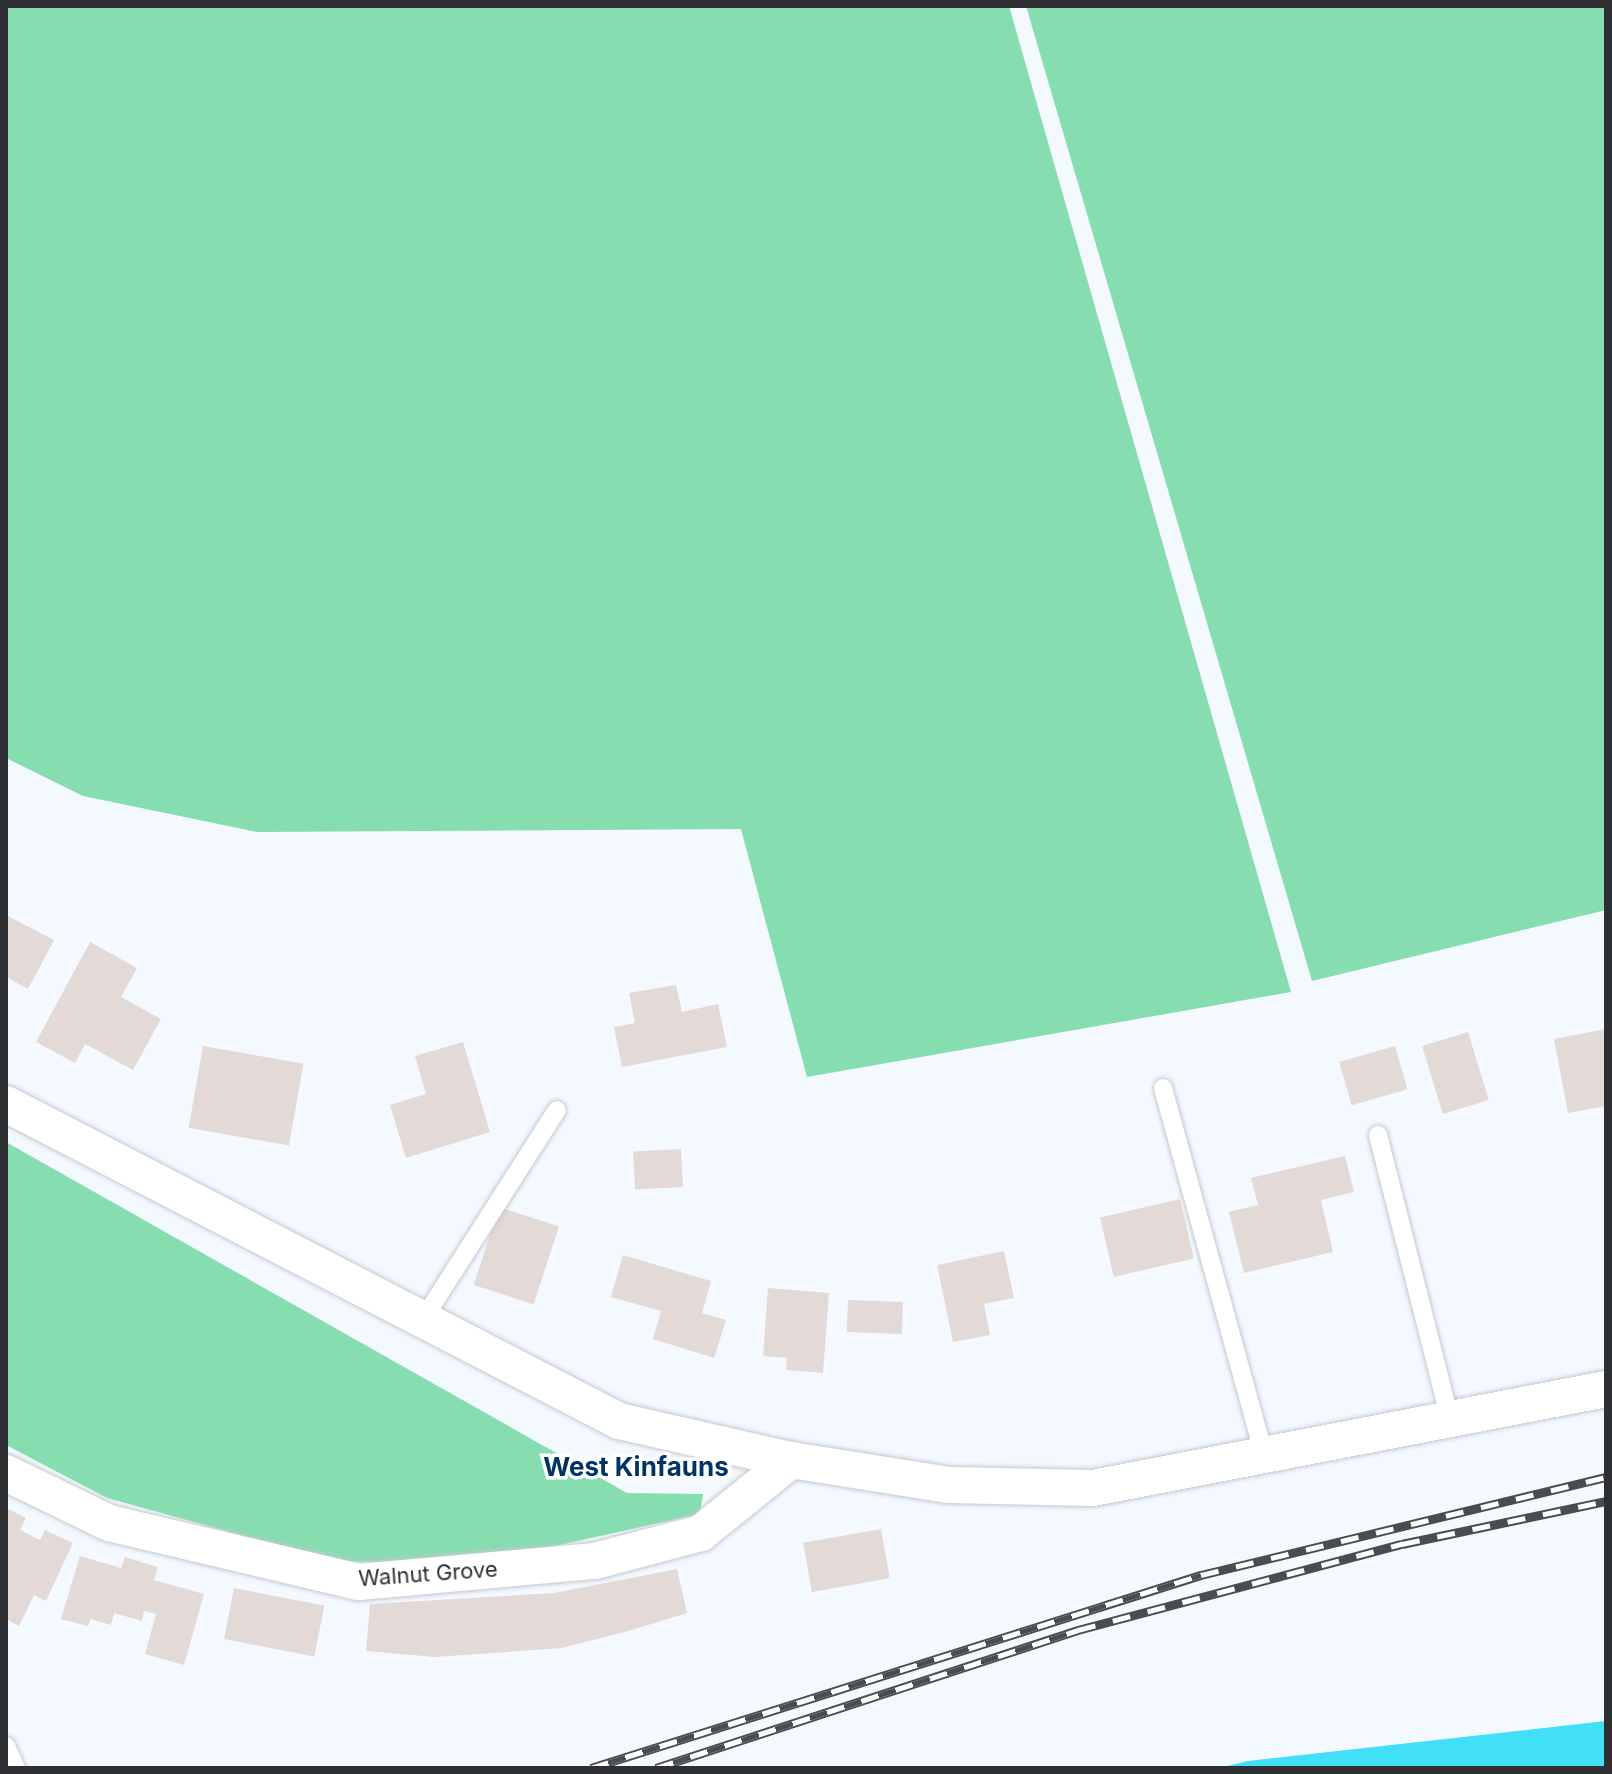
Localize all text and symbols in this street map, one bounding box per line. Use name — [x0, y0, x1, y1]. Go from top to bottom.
district label: West Kinfauns — [543, 1451, 729, 1483]
street label: Walnut Grove — [358, 1556, 498, 1592]

